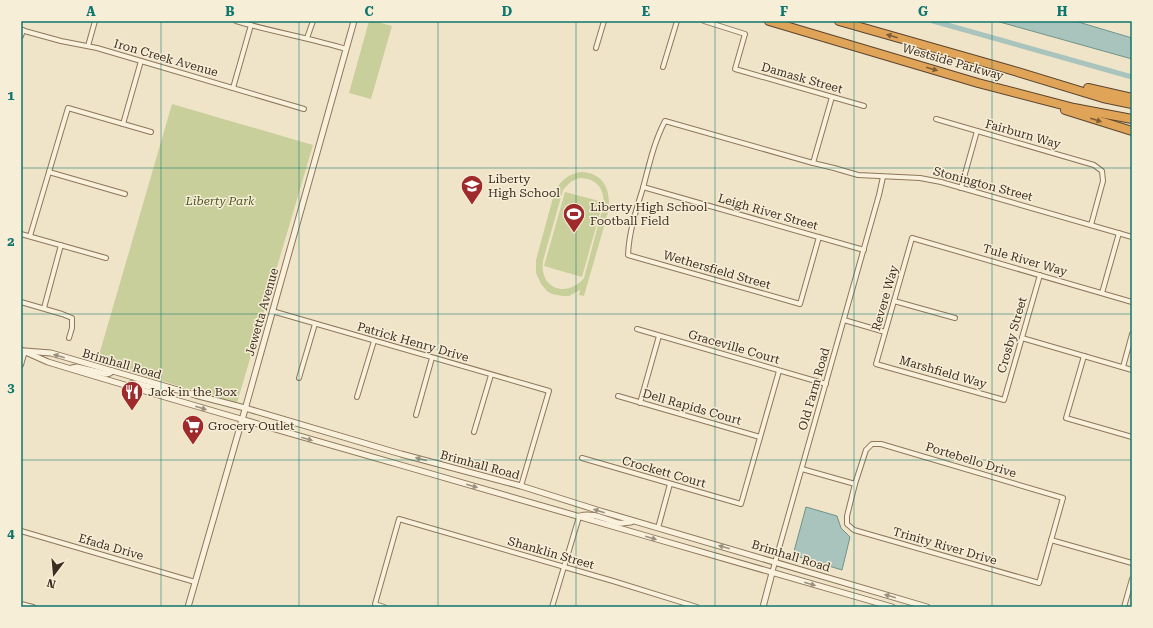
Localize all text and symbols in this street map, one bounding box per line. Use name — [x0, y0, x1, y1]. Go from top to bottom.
text: A — [86, 4, 96, 19]
text: B — [225, 4, 235, 19]
text: C — [364, 4, 374, 19]
text: D — [502, 4, 512, 19]
text: E — [642, 4, 650, 19]
text: F — [780, 4, 788, 19]
text: G — [918, 4, 928, 19]
text: H — [1057, 4, 1068, 19]
one-way arrow — [886, 33, 898, 39]
street label: Iron Creek Avenue — [112, 36, 220, 80]
street label: Westside Parkway — [901, 41, 1006, 83]
street label: Damask Street — [760, 60, 845, 96]
one-way arrow — [926, 66, 938, 72]
text: 1 — [7, 88, 15, 103]
street label: Fairburn Way — [984, 117, 1063, 152]
one-way arrow — [1090, 117, 1102, 123]
street label: Stonington Street — [932, 164, 1035, 204]
place label: Liberty High School — [488, 172, 560, 200]
school or university icon: Liberty High School — [459, 173, 485, 206]
street label: Leigh River Street — [716, 191, 820, 233]
park label: Liberty Park — [184, 194, 255, 208]
place label: Liberty High School Football Field — [590, 200, 708, 228]
sports icon: Liberty High School Football Field — [561, 201, 587, 234]
text: 2 — [7, 234, 15, 249]
street label: Tule River Way — [981, 241, 1070, 279]
street label: Wethersfield Street — [662, 248, 773, 292]
street label: Revere Way — [869, 263, 901, 332]
street label: Jewetta Avenue — [243, 266, 281, 358]
street label: Crosby Street — [994, 295, 1030, 375]
street label: Patrick Henry Drive — [356, 319, 471, 365]
street label: Graceville Court — [687, 327, 782, 367]
street label: Brimhall Road — [81, 346, 164, 382]
street label: Old Farm Road — [795, 346, 833, 432]
one-way arrow — [53, 353, 65, 359]
street label: Marshfield Way — [898, 353, 989, 391]
restaurant icon: Jack in the Box — [119, 379, 145, 412]
text: 3 — [7, 380, 15, 395]
place label: Jack in the Box — [148, 385, 237, 399]
street label: Dell Rapids Court — [641, 386, 744, 428]
one-way arrow — [196, 405, 208, 411]
supermarket icon: Grocery Outlet — [180, 413, 206, 446]
place label: Grocery Outlet — [208, 419, 295, 433]
one-way arrow — [301, 436, 313, 442]
street label: Portebello Drive — [924, 440, 1018, 481]
street label: Brimhall Road — [439, 448, 522, 482]
street label: Crockett Court — [620, 453, 708, 491]
one-way arrow — [414, 456, 427, 462]
one-way arrow — [466, 483, 479, 489]
one-way arrow — [593, 508, 605, 514]
street label: Trinity River Drive — [891, 524, 999, 568]
text: 4 — [7, 526, 15, 541]
street label: Efada Drive — [77, 531, 146, 563]
street label: Shanklin Street — [506, 534, 596, 572]
one-way arrow — [645, 535, 657, 541]
street label: Brimhall Road — [750, 537, 832, 575]
one-way arrow — [718, 544, 730, 550]
north arrow — [34, 554, 74, 594]
text: N — [45, 576, 57, 591]
one-way arrow — [804, 581, 816, 587]
one-way arrow — [883, 593, 895, 599]

